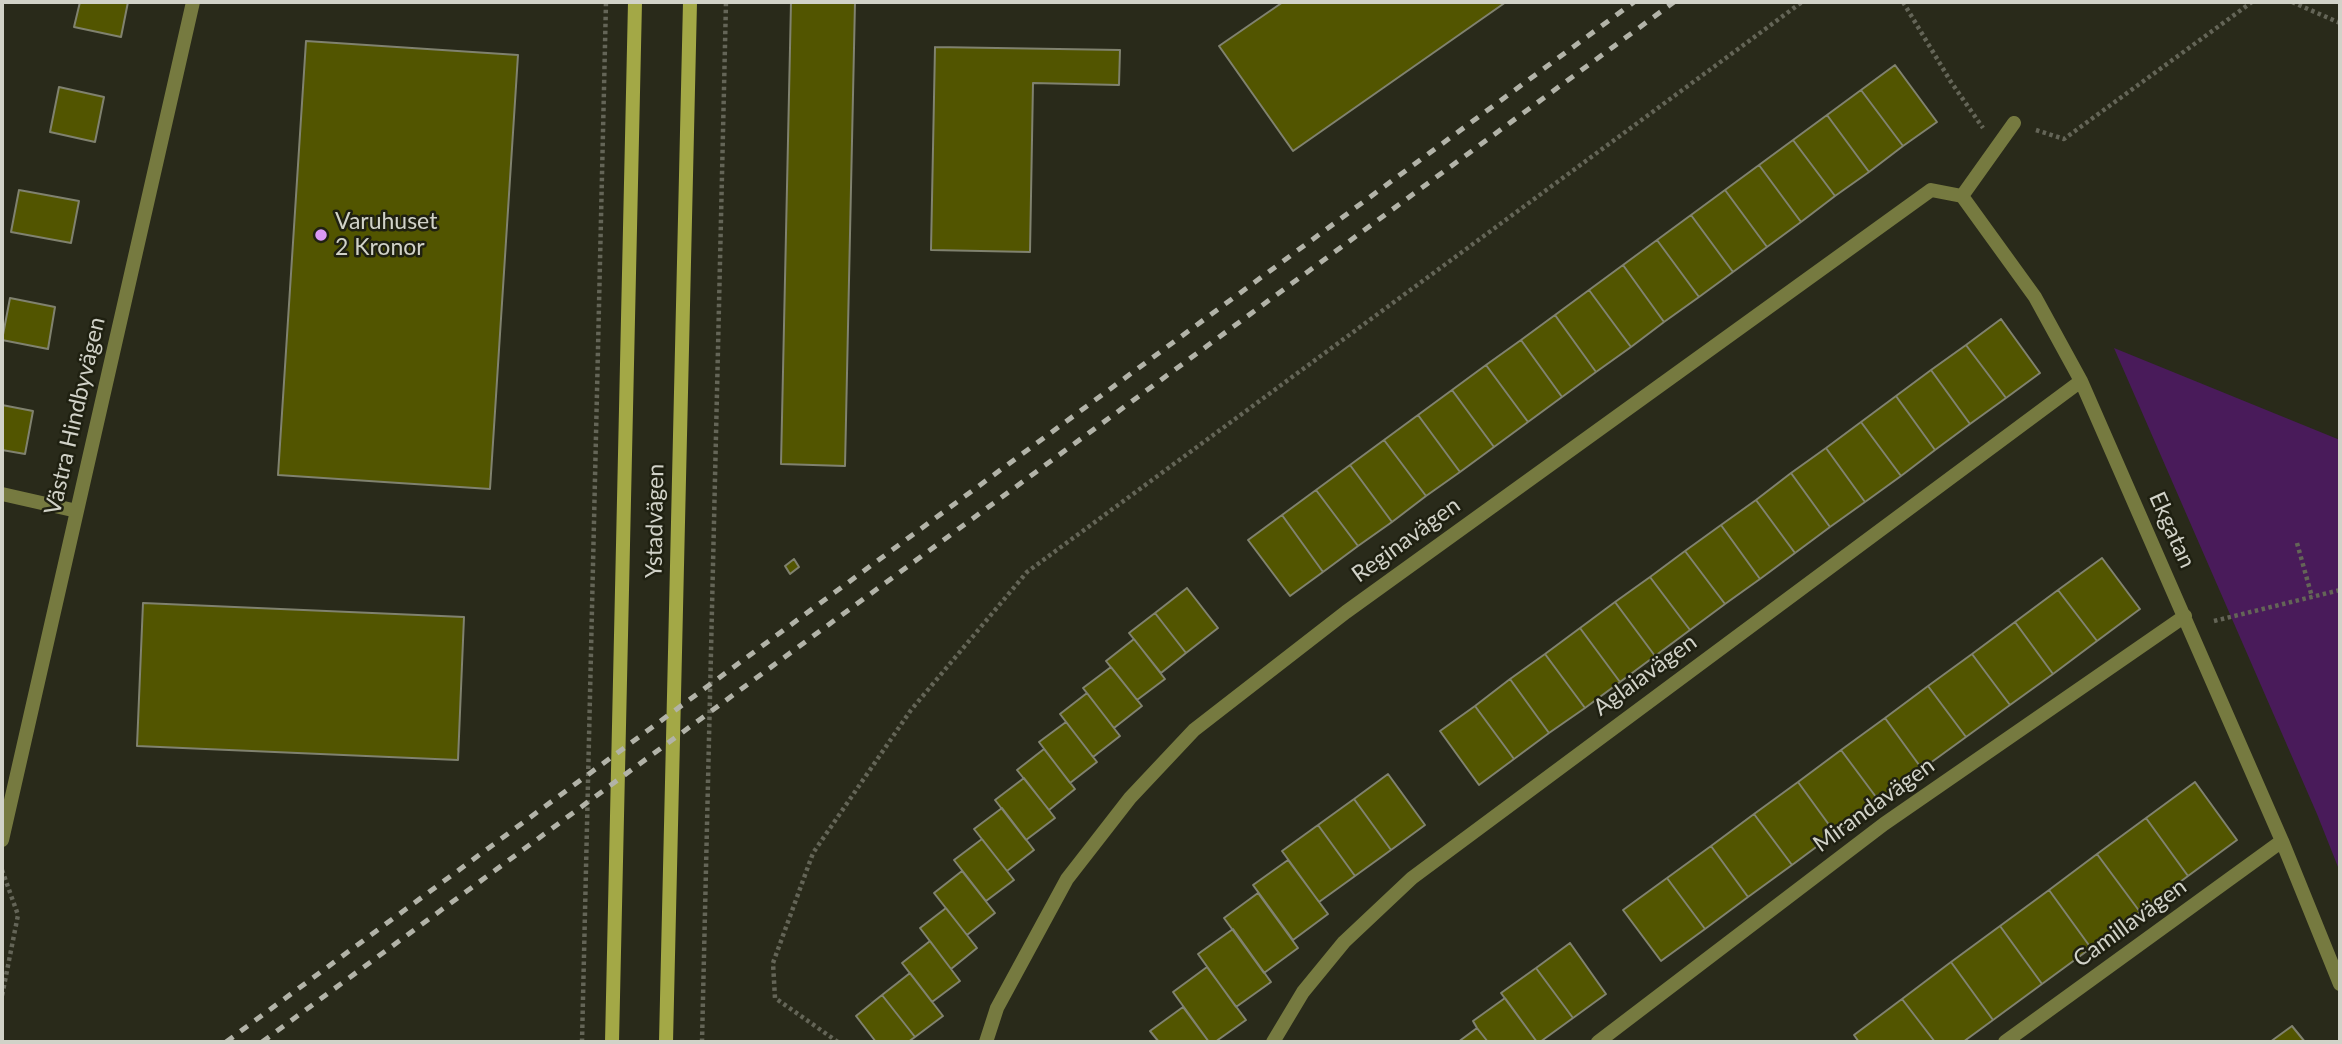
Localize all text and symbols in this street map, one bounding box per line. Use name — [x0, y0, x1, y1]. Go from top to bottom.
place label: Varuhuset 2 Kronor — [335, 208, 437, 262]
marker: Varuhuset 2 Kronor — [313, 227, 329, 243]
street label: Västra Hindbyvägen — [39, 314, 111, 518]
street label: Ystadvägen — [640, 464, 670, 578]
street label: Ekgatan — [2143, 488, 2201, 572]
street label: Reginavägen — [1346, 491, 1466, 589]
street label: Aglaiavägen — [1588, 628, 1702, 722]
street label: Mirandavägen — [1808, 752, 1940, 858]
street label: Camillavägen — [2068, 873, 2192, 973]

